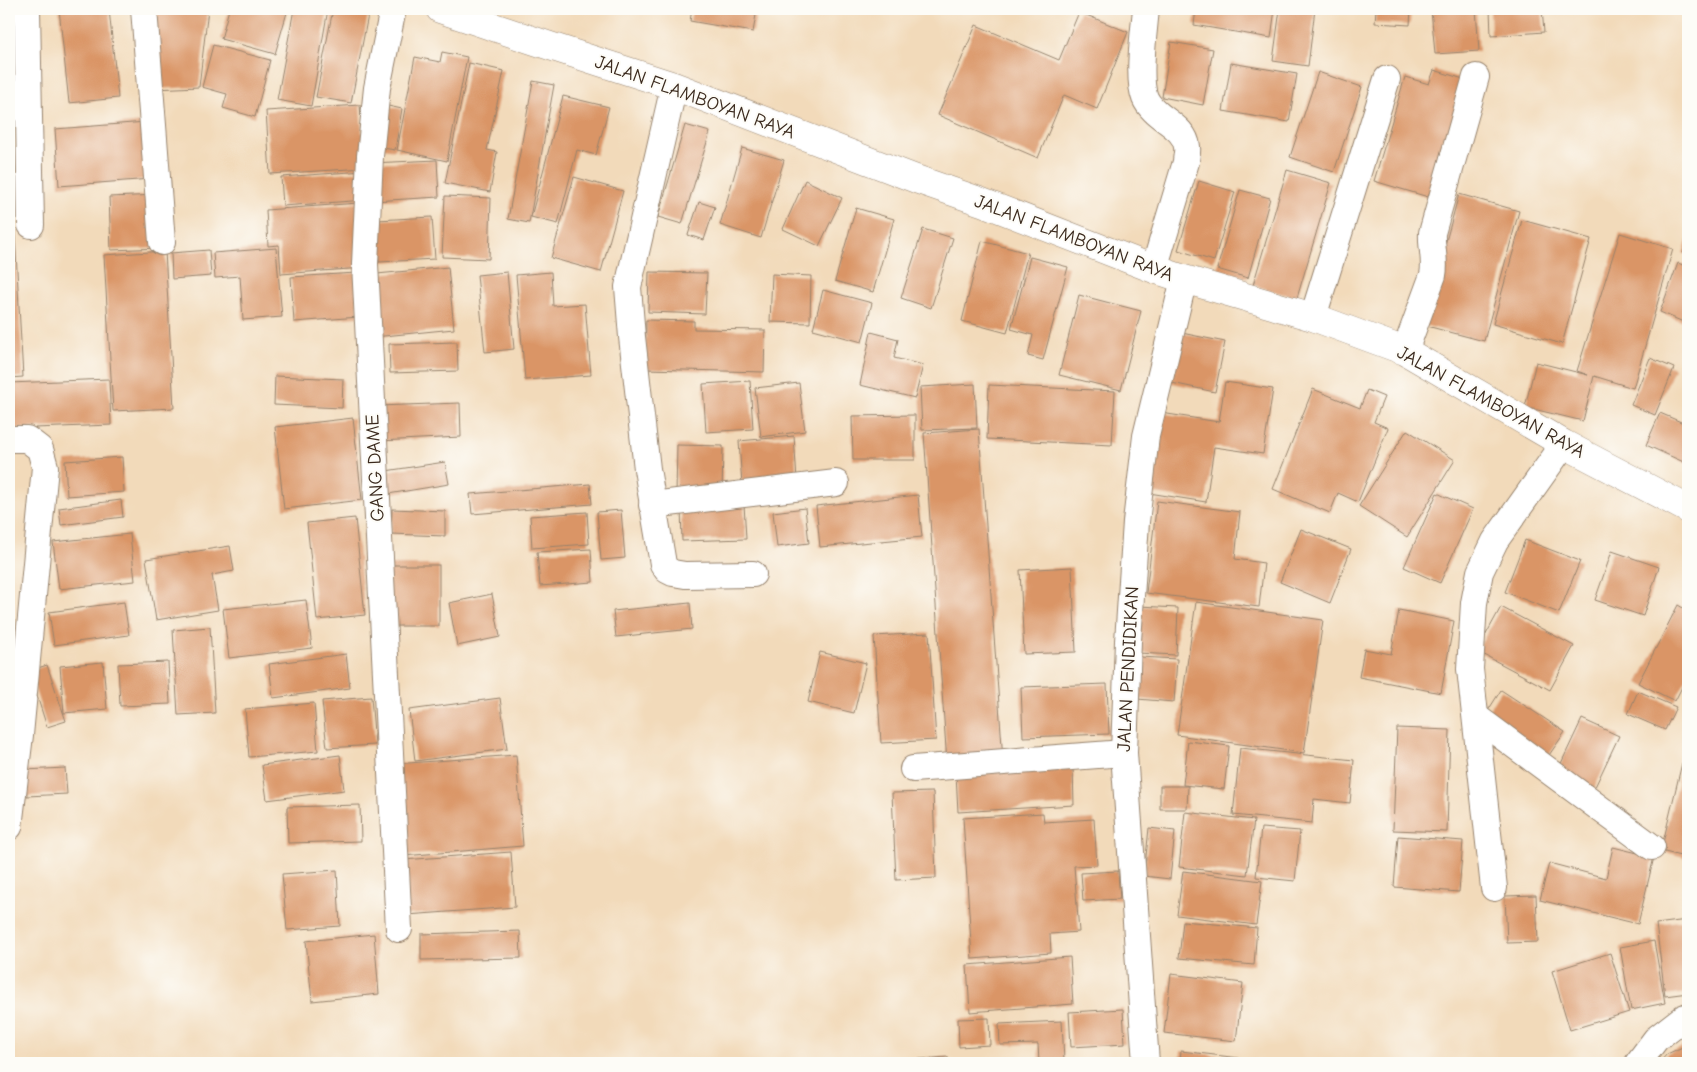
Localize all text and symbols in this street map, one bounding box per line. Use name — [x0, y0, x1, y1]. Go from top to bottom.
street label: JALAN FLAMBOYAN RAYA — [592, 51, 798, 143]
street label: JALAN FLAMBOYAN RAYA — [972, 190, 1176, 286]
street label: JALAN FLAMBOYAN RAYA — [1393, 341, 1589, 463]
street label: GANG DAME — [361, 414, 389, 522]
street label: JALAN PENDIDIKAN — [1113, 586, 1143, 752]

